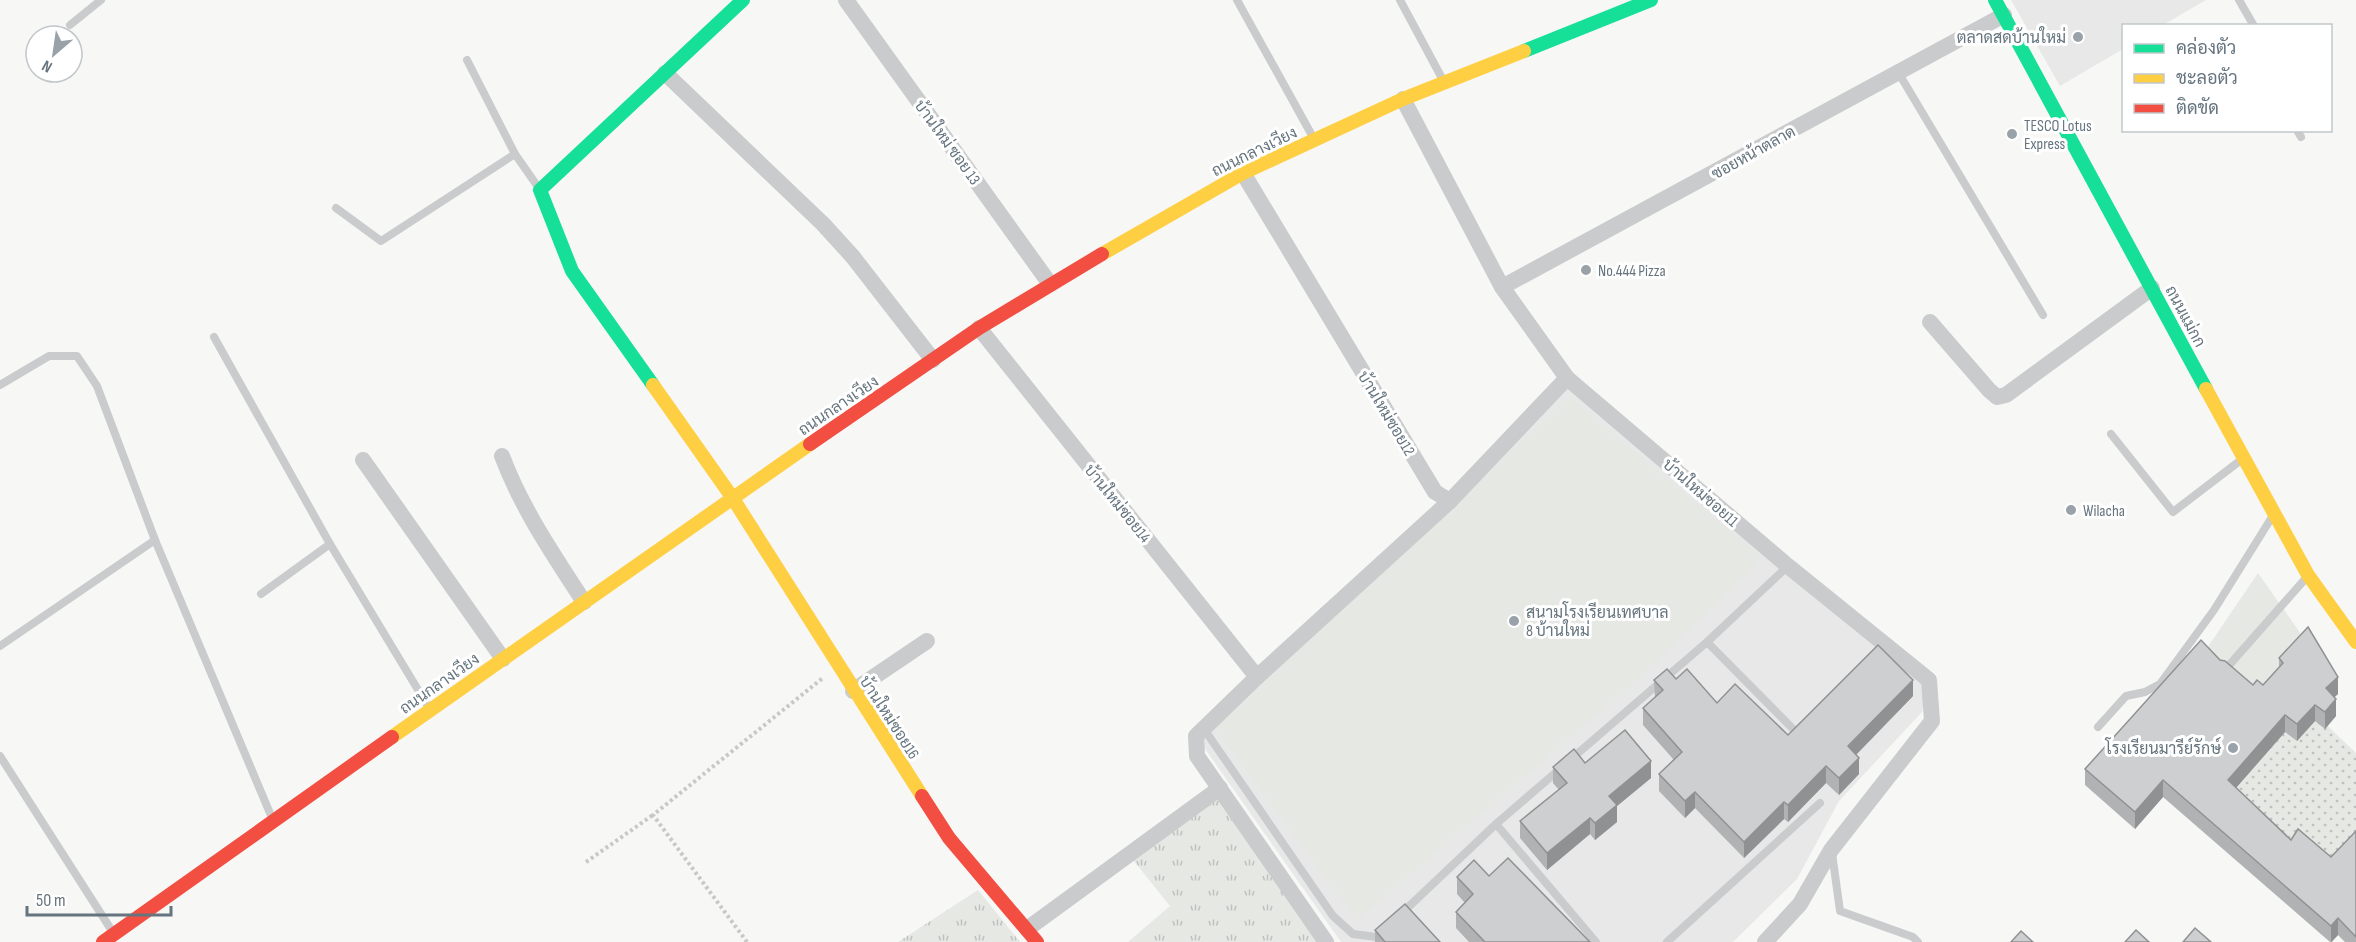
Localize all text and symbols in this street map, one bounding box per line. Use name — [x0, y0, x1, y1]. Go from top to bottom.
north arrow — [24, 24, 84, 84]
legend — [2122, 24, 2332, 132]
place label: ตลาดสดบ้านใหม่ — [1957, 26, 2066, 48]
marker: ตลาดสดบ้านใหม่ — [2071, 30, 2085, 44]
text: คล่องตัว — [2176, 36, 2236, 59]
text: N — [39, 55, 56, 76]
text: ชะลอตัว — [2176, 67, 2238, 89]
street label: บ้านใหม่ ซอย 13 — [910, 95, 986, 189]
text: ติดขัด — [2176, 97, 2219, 119]
place label: TESCO Lotus Express — [2024, 117, 2092, 154]
street label: ถนนกลางเวียง — [1207, 121, 1301, 181]
street label: ซอยหน้าตลาด — [1708, 121, 1799, 184]
marker: TESCO Lotus Express — [2005, 127, 2019, 141]
place label: No.444 Pizza — [1598, 262, 1666, 281]
marker: No.444 Pizza — [1579, 263, 1593, 277]
street label: ถนนแม่กก — [2161, 282, 2211, 351]
street label: บ้านใหม่ซอย12 — [1353, 367, 1421, 459]
street label: ถนนกลางเวียง — [793, 370, 883, 440]
street label: บ้านใหม่ซอย11 — [1658, 453, 1744, 531]
street label: บ้านใหม่ซอย14 — [1080, 459, 1157, 547]
place label: Wilacha — [2083, 502, 2125, 521]
marker: Wilacha — [2064, 503, 2078, 517]
place label: สนามโรงเรียนเทศบาล 8 บ้านใหม่ — [1526, 601, 1669, 641]
marker: สนามโรงเรียนเทศบาล 8 บ้านใหม่ — [1507, 614, 1521, 628]
street label: ถนนกลางเวียง — [395, 647, 483, 719]
street label: บ้านใหม่ซอย16 — [855, 671, 925, 763]
place label: โรงเรียนมารีย์รักษ์ — [2105, 736, 2221, 759]
marker: โรงเรียนมารีย์รักษ์ — [2226, 741, 2240, 755]
scale bar — [27, 879, 171, 917]
text: 50 m — [36, 890, 66, 911]

